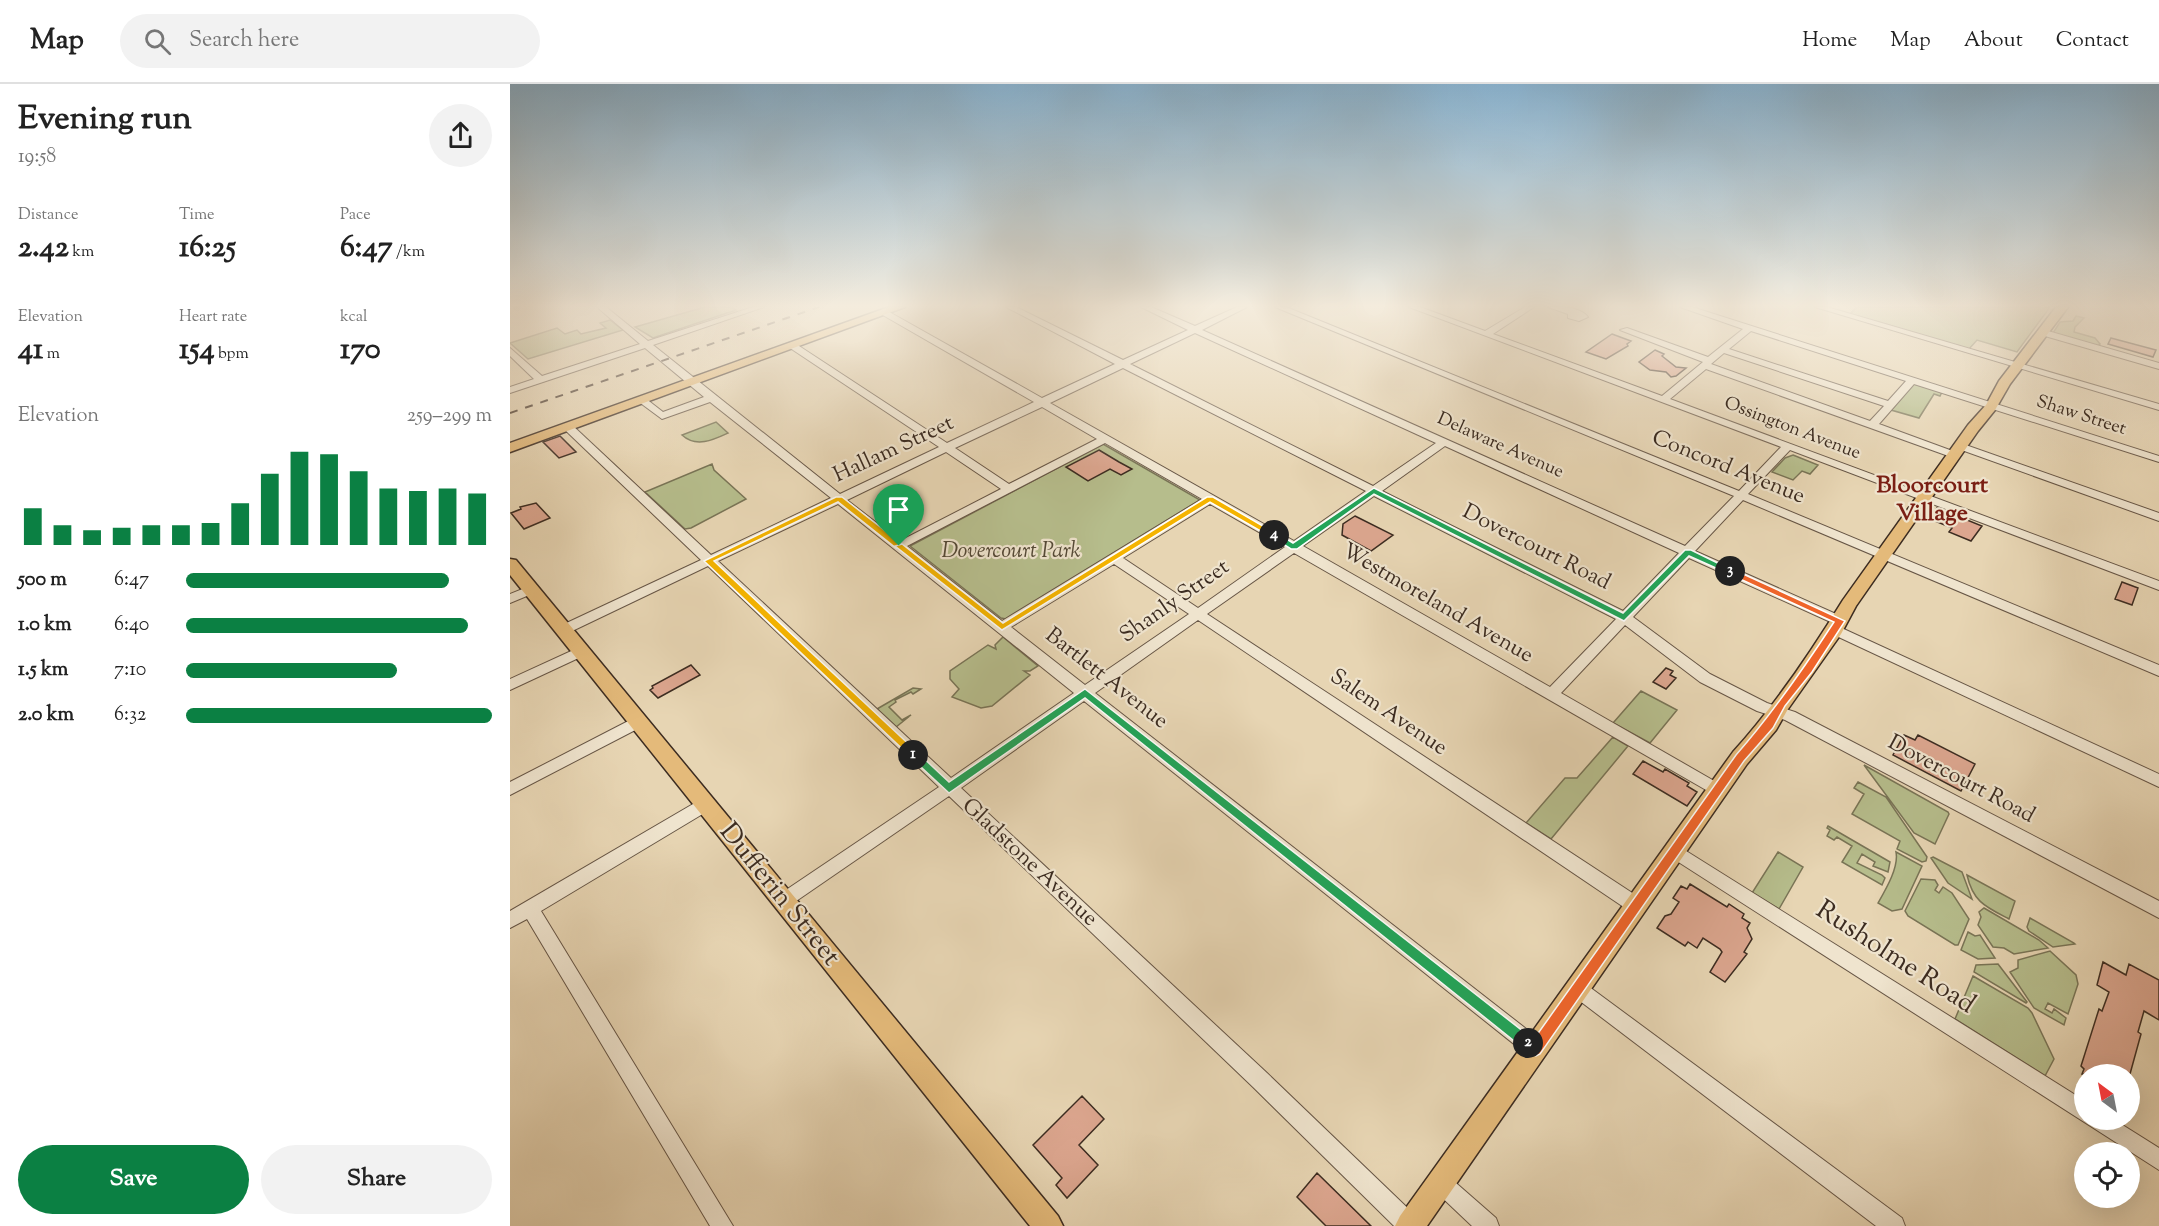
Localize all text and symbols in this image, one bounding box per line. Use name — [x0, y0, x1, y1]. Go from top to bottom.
search box — [120, 14, 540, 68]
text: Map — [30, 21, 84, 61]
icon: search — [141, 25, 174, 58]
text: Search here — [189, 25, 299, 57]
text: Home — [1802, 26, 1857, 56]
text: Map — [1890, 26, 1931, 56]
text: About — [1964, 26, 2023, 56]
text: Contact — [2056, 26, 2129, 56]
text: Evening run — [18, 96, 192, 144]
button: share — [429, 104, 492, 167]
text: 19:58 — [18, 143, 56, 172]
text: Distance — [18, 204, 78, 227]
text: Time — [179, 204, 215, 227]
text: Pace — [340, 204, 371, 227]
text: 2.42 — [18, 227, 69, 270]
text: 16:25 — [179, 227, 236, 270]
text: 6:47 — [340, 227, 393, 270]
text: km — [69, 241, 94, 264]
text: /km — [393, 241, 425, 264]
text: Elevation — [18, 306, 83, 329]
text: Heart rate — [179, 306, 247, 329]
text: kcal — [340, 306, 368, 329]
text: 41 — [18, 329, 43, 372]
text: 154 — [179, 329, 215, 372]
text: 170 — [340, 329, 381, 372]
text: m — [43, 343, 60, 366]
text: bpm — [215, 343, 249, 366]
street label: Shaw Street — [2033, 389, 2129, 443]
street label: Ossington Avenue — [1720, 391, 1864, 467]
text: Elevation — [18, 402, 99, 431]
text: 259–299 m — [407, 402, 492, 431]
street label: Delaware Avenue — [1432, 406, 1568, 486]
street label: Hallam Street — [828, 408, 960, 492]
street label: Concord Avenue — [1647, 423, 1809, 513]
district label: Bloorcourt Village — [1876, 469, 1989, 531]
pin — [873, 484, 924, 546]
icon: arrive — [882, 493, 915, 526]
street label: Dovercourt Road — [1456, 497, 1616, 599]
pin: 4 — [1259, 520, 1289, 550]
text: 4 — [1270, 523, 1278, 546]
park label: Dovercourt Park — [941, 536, 1081, 568]
street label: Westmoreland Avenue — [1335, 536, 1539, 672]
street label: Shanly Street — [1114, 552, 1237, 652]
pin: 3 — [1715, 556, 1745, 586]
text: 3 — [1727, 559, 1733, 582]
text: 500 m — [18, 566, 67, 595]
text: 6:47 — [114, 566, 149, 595]
text: 1.0 km — [18, 611, 72, 640]
text: 6:40 — [114, 611, 149, 640]
street label: Bartlett Avenue — [1038, 621, 1174, 737]
text: 1.5 km — [18, 656, 68, 685]
text: 7:10 — [114, 656, 146, 685]
street label: Salem Avenue — [1323, 662, 1453, 764]
text: 2.0 km — [18, 701, 74, 730]
text: 6:32 — [114, 701, 146, 730]
street label: Dovercourt Road — [1882, 728, 2040, 832]
pin: 1 — [898, 740, 928, 770]
text: 1 — [910, 743, 916, 766]
street label: Gladstone Avenue — [954, 791, 1104, 935]
street label: Dufferin Street — [709, 815, 849, 975]
street label: Rusholme Road — [1807, 892, 1983, 1024]
pin: 2 — [1513, 1028, 1543, 1058]
text: 2 — [1524, 1031, 1532, 1054]
north arrow — [2074, 1064, 2140, 1130]
map controls — [2074, 1064, 2140, 1208]
button: locate — [2074, 1142, 2140, 1208]
button: Save — [18, 1145, 249, 1214]
button: Share — [261, 1145, 492, 1214]

